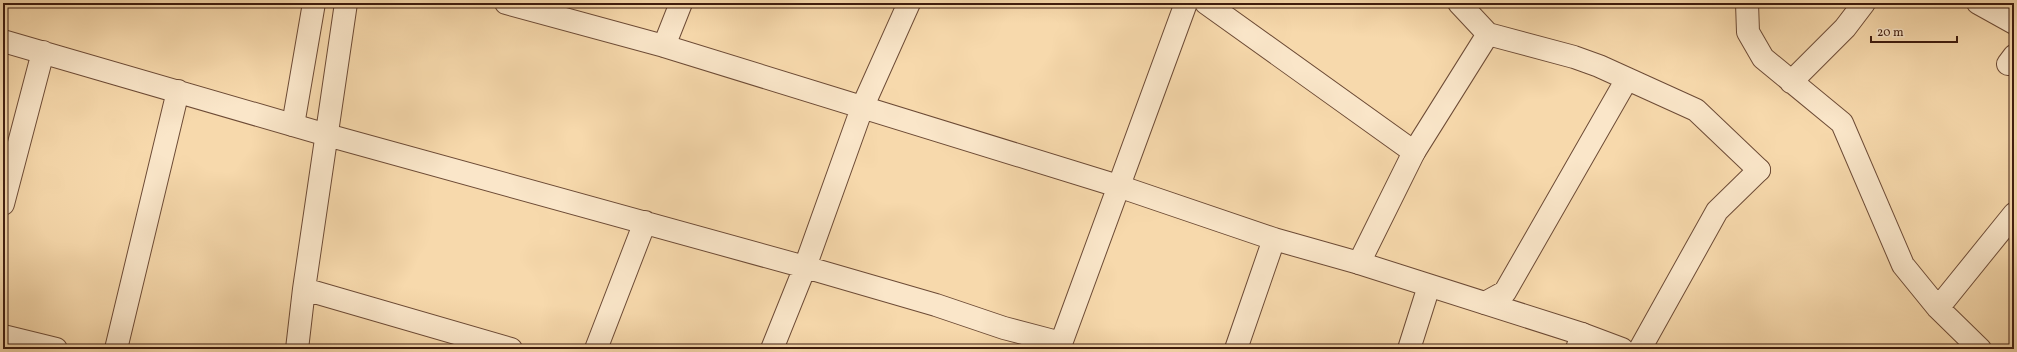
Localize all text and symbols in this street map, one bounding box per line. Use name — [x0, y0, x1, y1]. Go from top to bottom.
scale bar — [1871, 18, 1957, 44]
text: 20 m — [1877, 25, 1904, 41]

